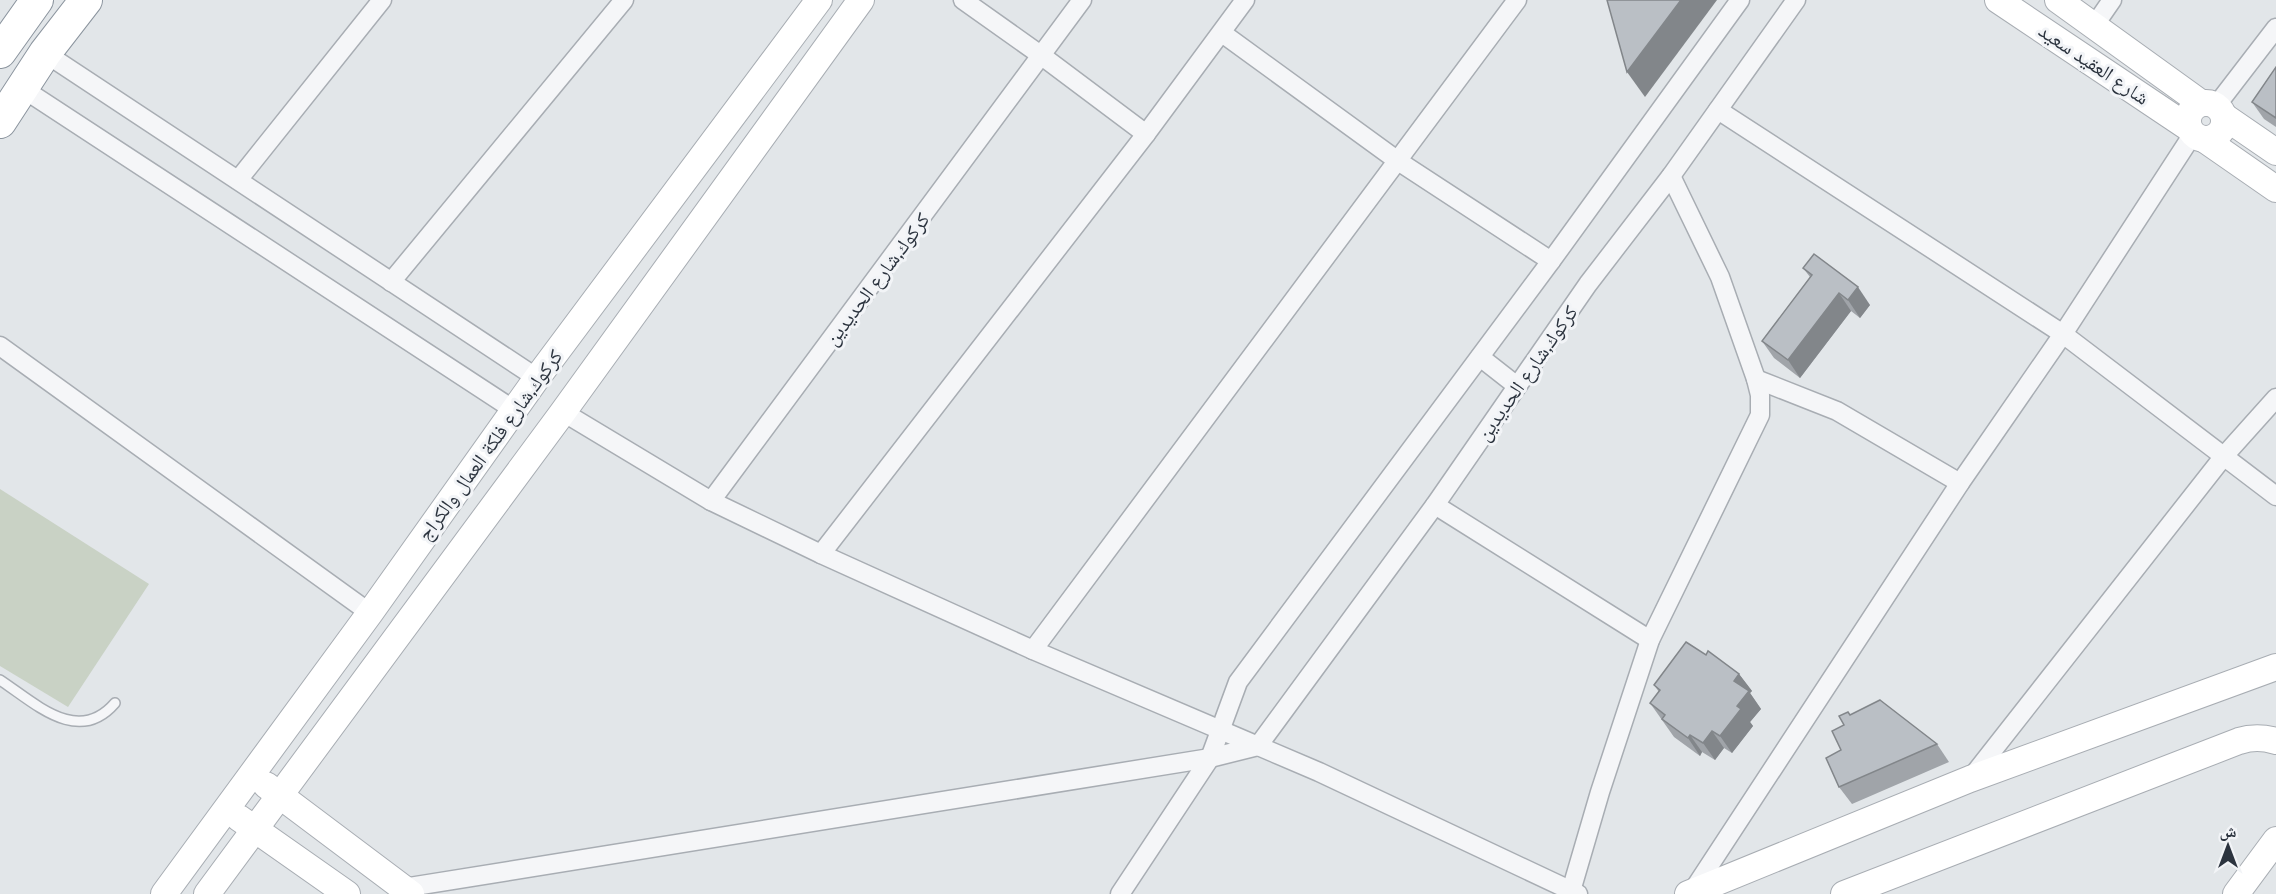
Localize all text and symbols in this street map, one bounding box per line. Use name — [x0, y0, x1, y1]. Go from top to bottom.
street label: شارع العقيد سعيد — [2033, 17, 2154, 111]
street label: كركوك,شارع الحديدين — [819, 207, 936, 351]
street label: كركوك,شارع الحديدين — [1471, 300, 1584, 446]
street label: كركوك,شارع فلكة العمال والكراج — [412, 344, 569, 546]
north arrow — [2198, 816, 2258, 876]
text: ش — [2220, 821, 2237, 843]

